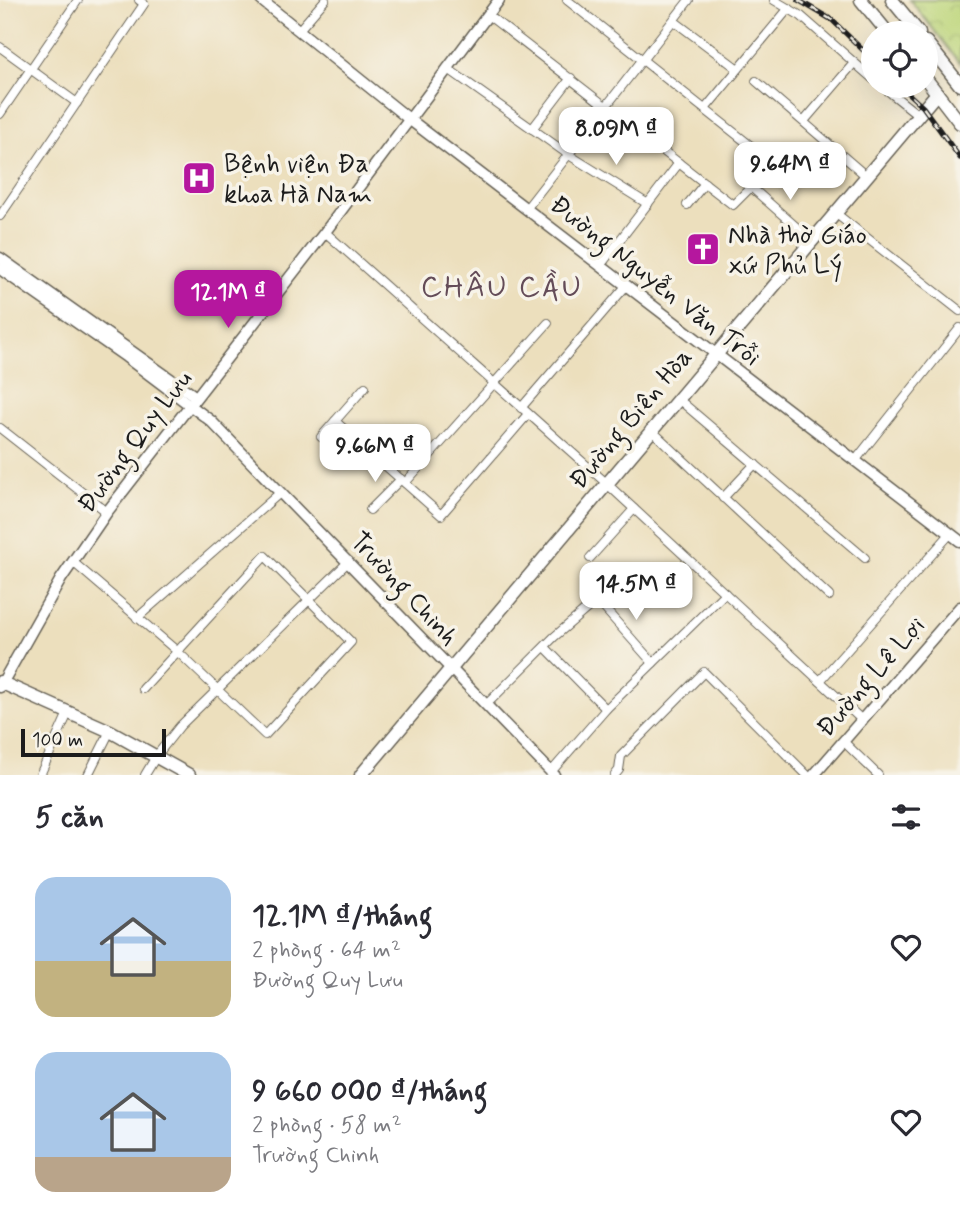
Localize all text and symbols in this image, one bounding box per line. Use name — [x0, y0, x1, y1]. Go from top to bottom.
map controls — [861, 21, 938, 98]
button: locate — [861, 21, 938, 98]
pin: 8.09M ₫ — [551, 108, 681, 167]
text: 8.09M ₫ — [575, 115, 657, 145]
pin: 9.64M ₫ — [725, 142, 855, 202]
place label: Bệnh viện Đa khoa Hà Nam — [224, 148, 372, 212]
text: 9.64M ₫ — [750, 150, 830, 180]
hospital icon: Bệnh viện Đa khoa Hà Nam — [180, 159, 218, 197]
street label: Đường Nguyễn Văn Trỗi — [540, 188, 767, 377]
place label: Nhà thờ Giáo xứ Phủ Lý — [728, 219, 867, 283]
church icon: Nhà thờ Giáo xứ Phủ Lý — [684, 230, 722, 268]
district label: CHÂU CẦU — [421, 268, 583, 307]
pin: 12.1M ₫ — [163, 270, 293, 330]
text: 12.1M ₫ — [190, 278, 266, 308]
street label: Đường Biên Hòa — [562, 342, 703, 499]
street label: Đường Quy Lưu — [71, 364, 203, 522]
pin: 9.66M ₫ — [310, 424, 440, 484]
text: 9.66M ₫ — [336, 432, 414, 462]
street label: Trường Chinh — [340, 525, 465, 656]
pin: 14.5M ₫ — [571, 562, 701, 622]
text: 14.5M ₫ — [595, 570, 677, 600]
street label: Đường Lê Lợi — [810, 610, 936, 747]
scale bar — [21, 726, 166, 758]
text: 100 m — [32, 728, 83, 753]
text: 5 căn — [35, 798, 104, 837]
icon: filters — [887, 798, 925, 836]
text: 12.1M ₫/tháng — [252, 897, 433, 936]
icon: home — [91, 905, 175, 989]
icon: heart — [887, 928, 925, 966]
text: 2 phòng · 64 m² — [252, 936, 401, 966]
text: Đường Quy Lưu — [252, 966, 403, 996]
text: 9 660 000 ₫/tháng — [252, 1072, 488, 1111]
icon: home — [91, 1080, 175, 1164]
icon: heart — [887, 1103, 925, 1141]
text: 2 phòng · 58 m² — [252, 1111, 402, 1141]
text: Trường Chinh — [252, 1141, 379, 1171]

